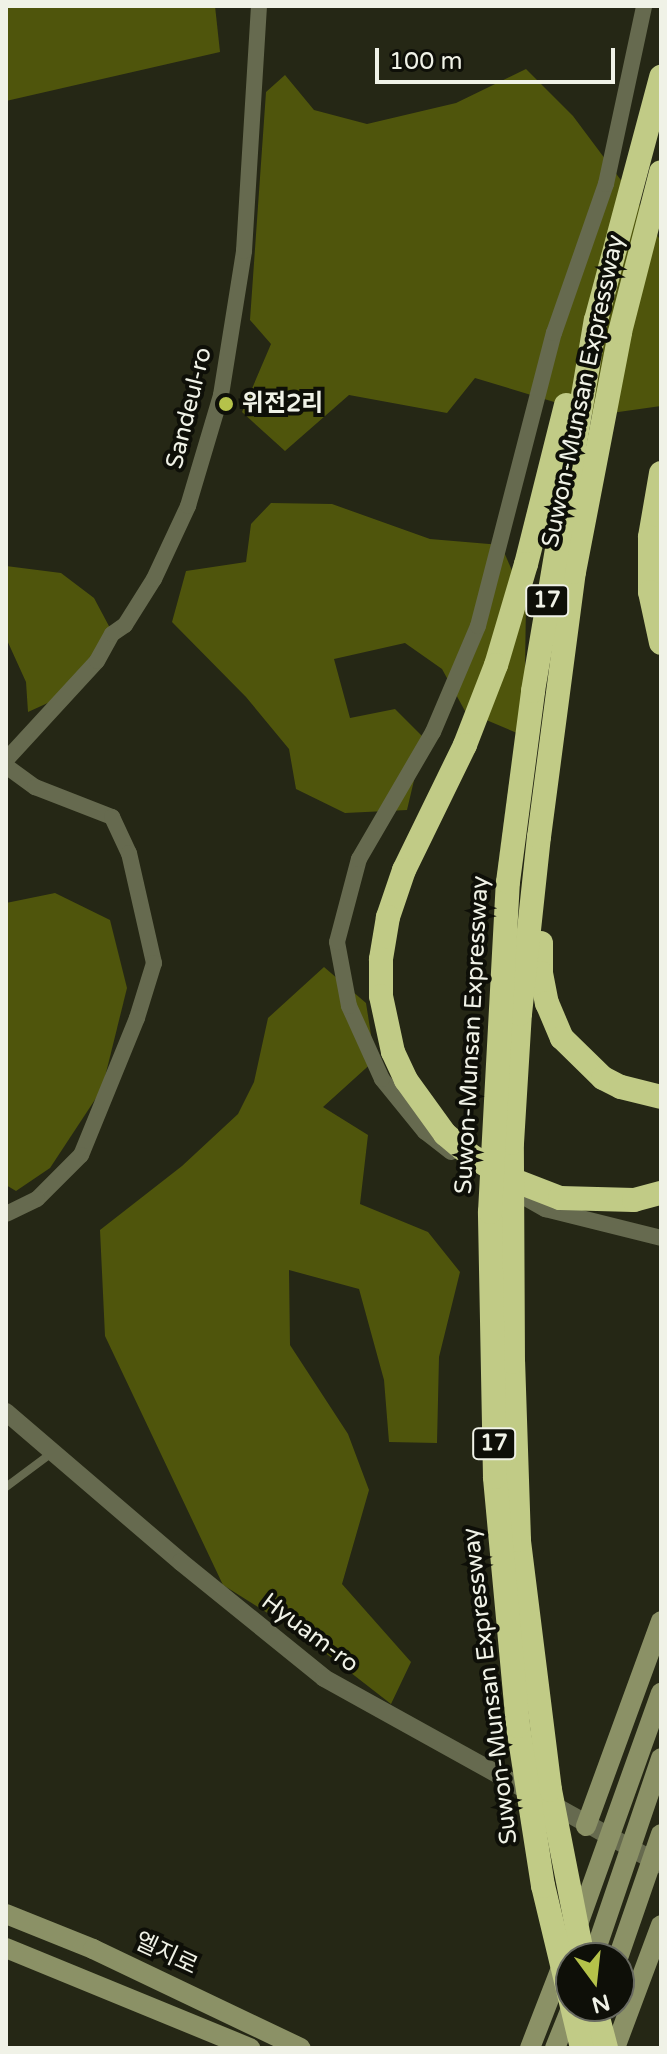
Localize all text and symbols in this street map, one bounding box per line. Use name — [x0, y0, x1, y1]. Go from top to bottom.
scale bar — [379, 32, 619, 82]
text: 100 m — [389, 47, 463, 76]
street label: Suwon-Munsan Expressway — [536, 232, 630, 550]
street label: Sandeul-ro — [160, 344, 218, 472]
place label: 위전2리 — [242, 390, 323, 418]
marker: 위전2리 — [217, 395, 235, 413]
road number: 17 — [525, 583, 569, 619]
street label: Suwon-Munsan Expressway — [449, 875, 495, 1195]
road number: 17 — [472, 1426, 516, 1462]
street label: Suwon-Munsan Expressway — [456, 1526, 524, 1846]
street label: Hyuam-ro — [256, 1587, 364, 1679]
street label: 엘지로 — [130, 1927, 202, 1981]
north arrow — [555, 1942, 635, 2022]
text: N — [589, 1988, 613, 2018]

